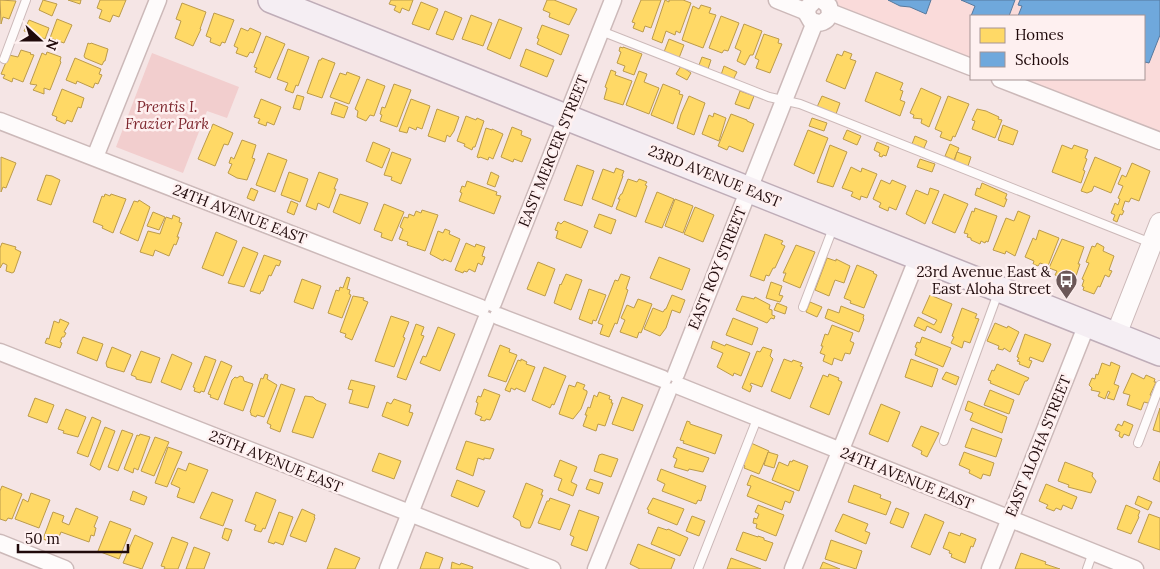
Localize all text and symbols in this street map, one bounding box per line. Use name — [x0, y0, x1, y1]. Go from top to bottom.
north arrow — [15, 15, 65, 65]
legend — [970, 15, 1145, 80]
text: Homes — [1015, 25, 1064, 44]
text: N — [42, 36, 62, 53]
text: Schools — [1015, 50, 1069, 69]
street label: EAST MERCER STREET — [514, 72, 592, 230]
park label: Prentis I. Frazier Park — [125, 97, 209, 133]
street label: 23RD AVENUE EAST — [646, 141, 785, 211]
street label: 24TH AVENUE EAST — [170, 180, 310, 248]
street label: EAST ROY STREET — [684, 203, 751, 332]
place label: 23rd Avenue East & East Aloha Street — [916, 262, 1052, 298]
bus stop icon: 23rd Avenue East & East Aloha Street — [1055, 268, 1079, 299]
street label: EAST ALOHA STREET — [1001, 372, 1075, 520]
street label: 25TH AVENUE EAST — [207, 426, 346, 497]
street label: 24TH AVENUE EAST — [838, 443, 977, 514]
scale bar — [18, 522, 128, 554]
text: 50 m — [25, 529, 60, 548]

